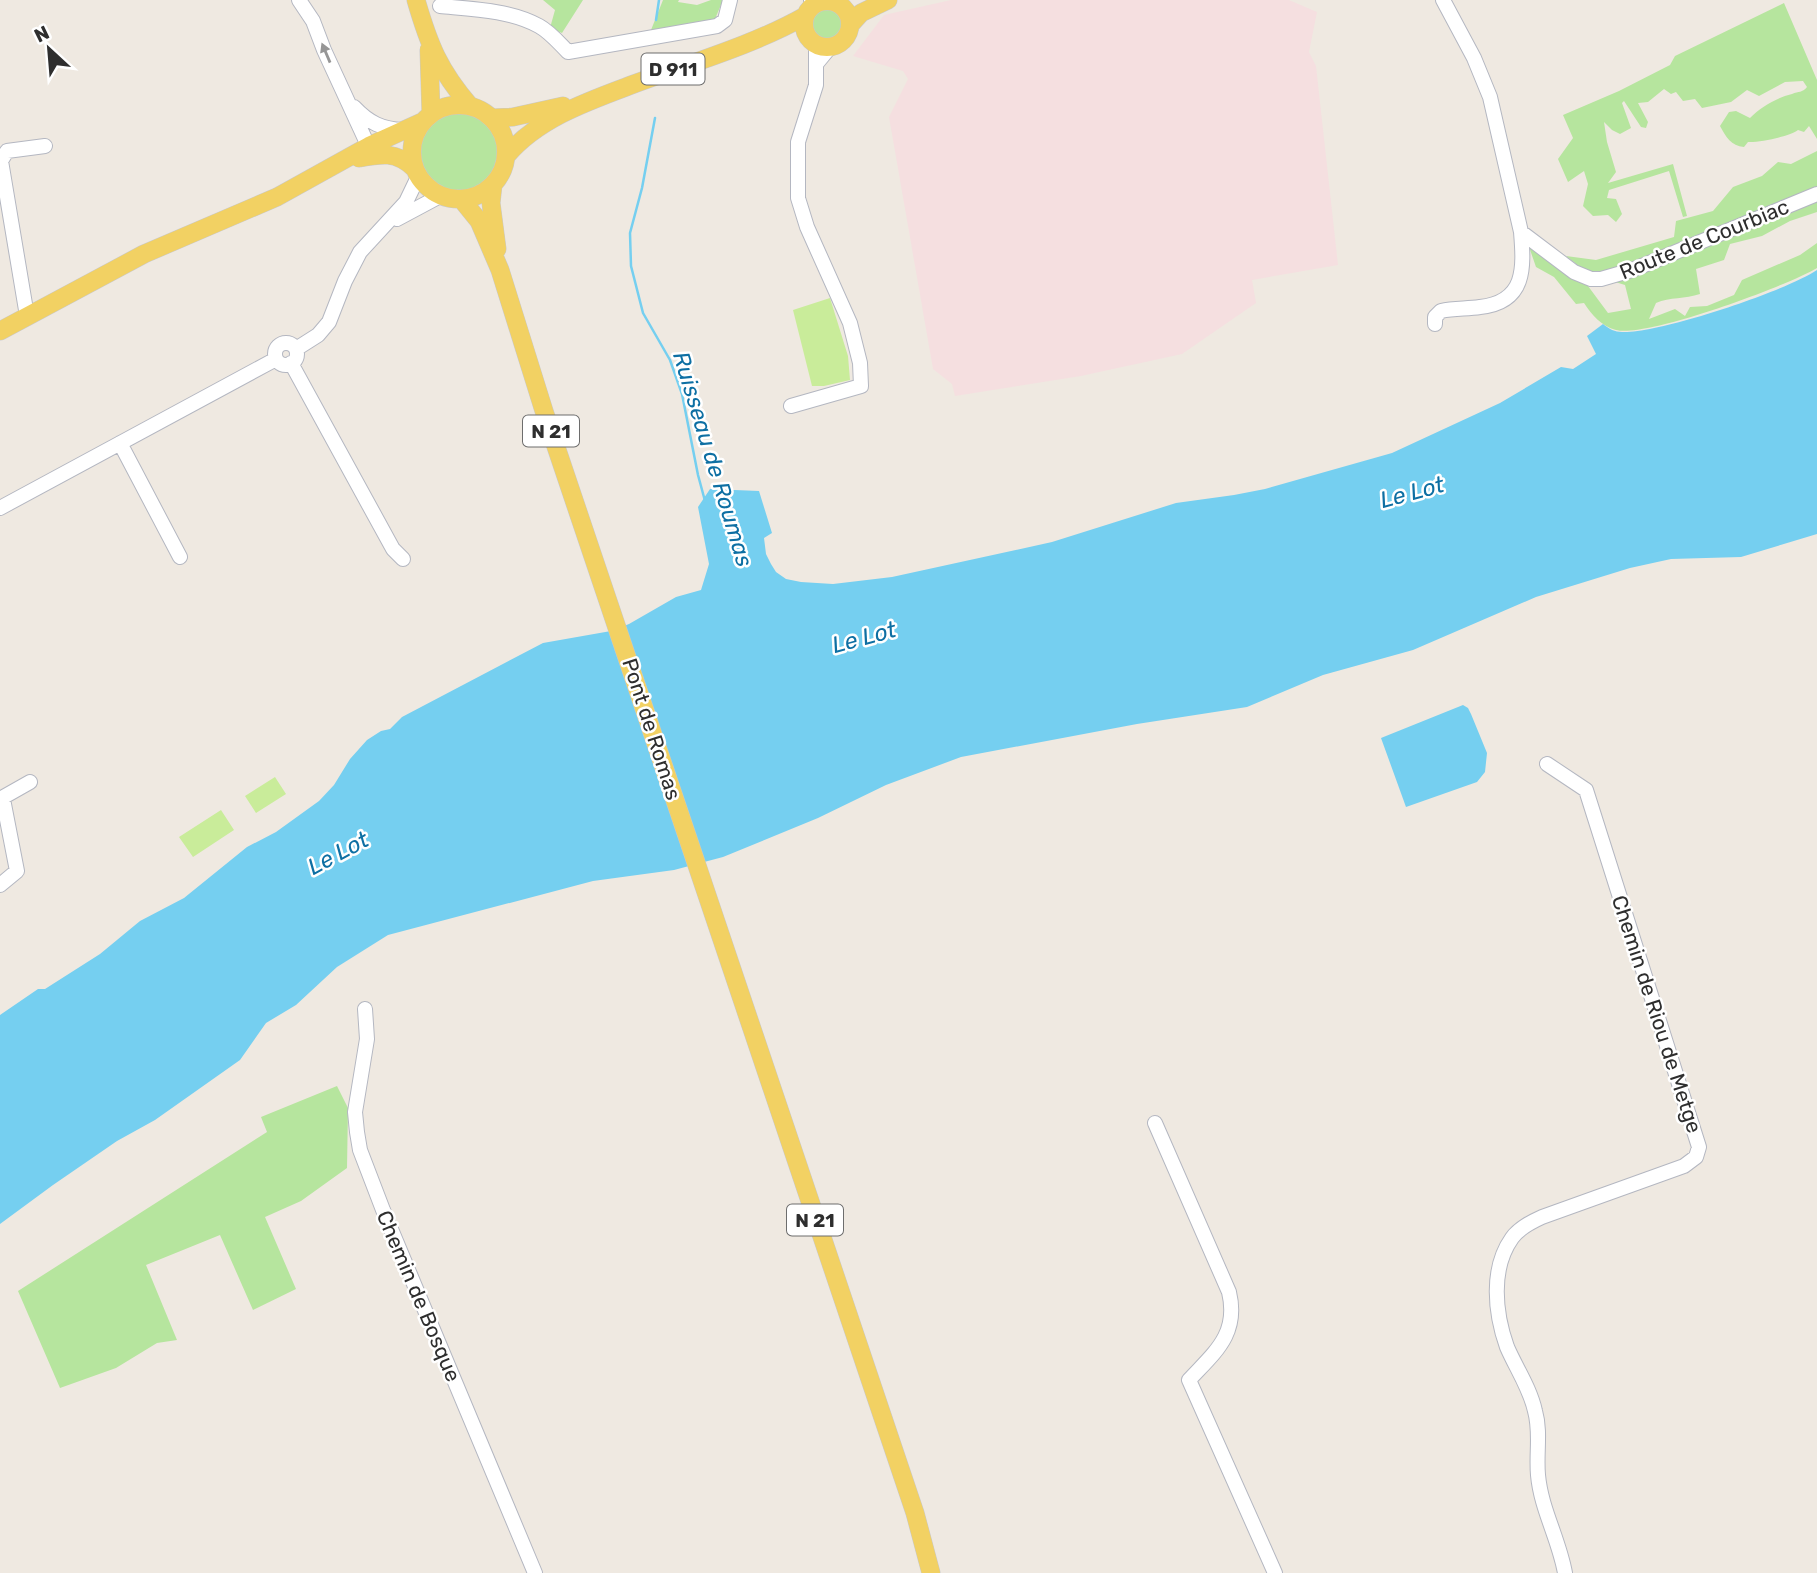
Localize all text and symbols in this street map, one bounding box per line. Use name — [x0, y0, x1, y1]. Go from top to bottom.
north arrow — [14, 14, 84, 84]
text: N — [31, 21, 53, 48]
one-way arrow — [320, 42, 331, 63]
road number: D 911 — [642, 54, 704, 85]
street label: Route de Courbiac — [1616, 194, 1792, 284]
water label: Ruisseau de Roumas — [667, 348, 759, 570]
road number: N 21 — [523, 416, 579, 446]
water label: Le Lot — [1377, 470, 1448, 514]
water label: Le Lot — [829, 615, 900, 659]
street label: Pont de Romas — [617, 655, 687, 803]
water label: Le Lot — [303, 825, 374, 881]
street label: Chemin de Riou de Metge — [1607, 892, 1707, 1136]
road number: N 21 — [787, 1204, 843, 1236]
street label: Chemin de Bosque — [372, 1207, 466, 1385]

